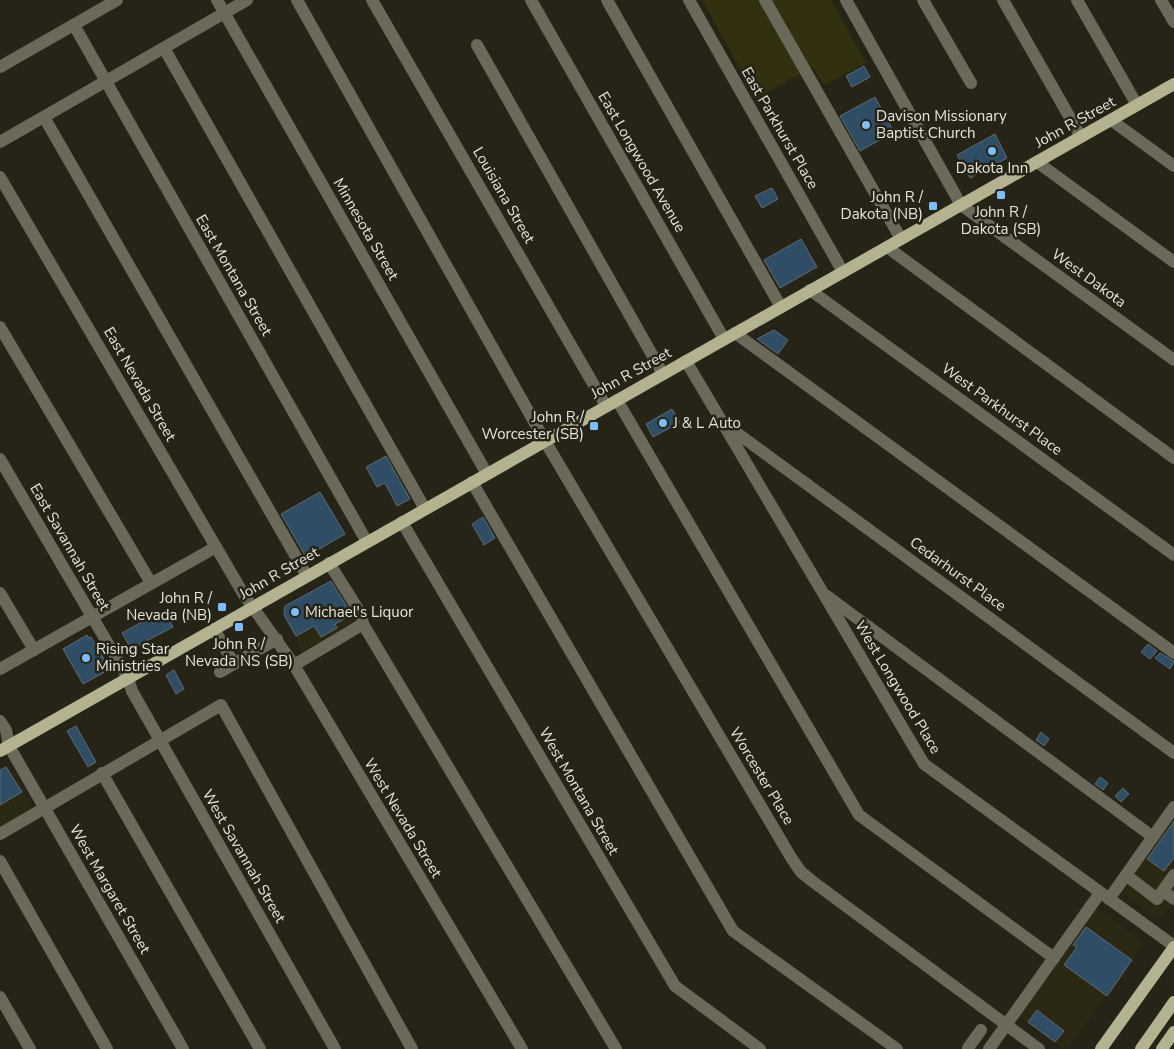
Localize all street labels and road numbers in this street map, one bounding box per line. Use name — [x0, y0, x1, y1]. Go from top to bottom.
street label: East Parkhurst Place — [737, 63, 823, 193]
street label: East Longwood Avenue — [593, 88, 691, 236]
street label: John R Street — [1030, 91, 1119, 153]
street label: Louisiana Street — [468, 143, 540, 248]
street label: Minnesota Street — [329, 174, 404, 284]
street label: East Montana Street — [191, 211, 277, 340]
street label: West Dakota — [1048, 244, 1130, 312]
street label: East Nevada Street — [99, 323, 181, 445]
street label: John R Street — [586, 342, 675, 404]
street label: West Parkhurst Place — [937, 358, 1067, 460]
street label: East Savannah Street — [25, 480, 115, 615]
street label: Cedarhurst Place — [906, 532, 1010, 616]
street label: John R Street — [235, 542, 323, 604]
street label: West Longwood Place — [850, 617, 946, 757]
street label: West Montana Street — [534, 724, 624, 859]
street label: Worcester Place — [725, 724, 799, 828]
street label: West Nevada Street — [359, 755, 447, 882]
street label: West Savannah Street — [198, 786, 291, 927]
street label: West Margaret Street — [65, 821, 156, 958]

